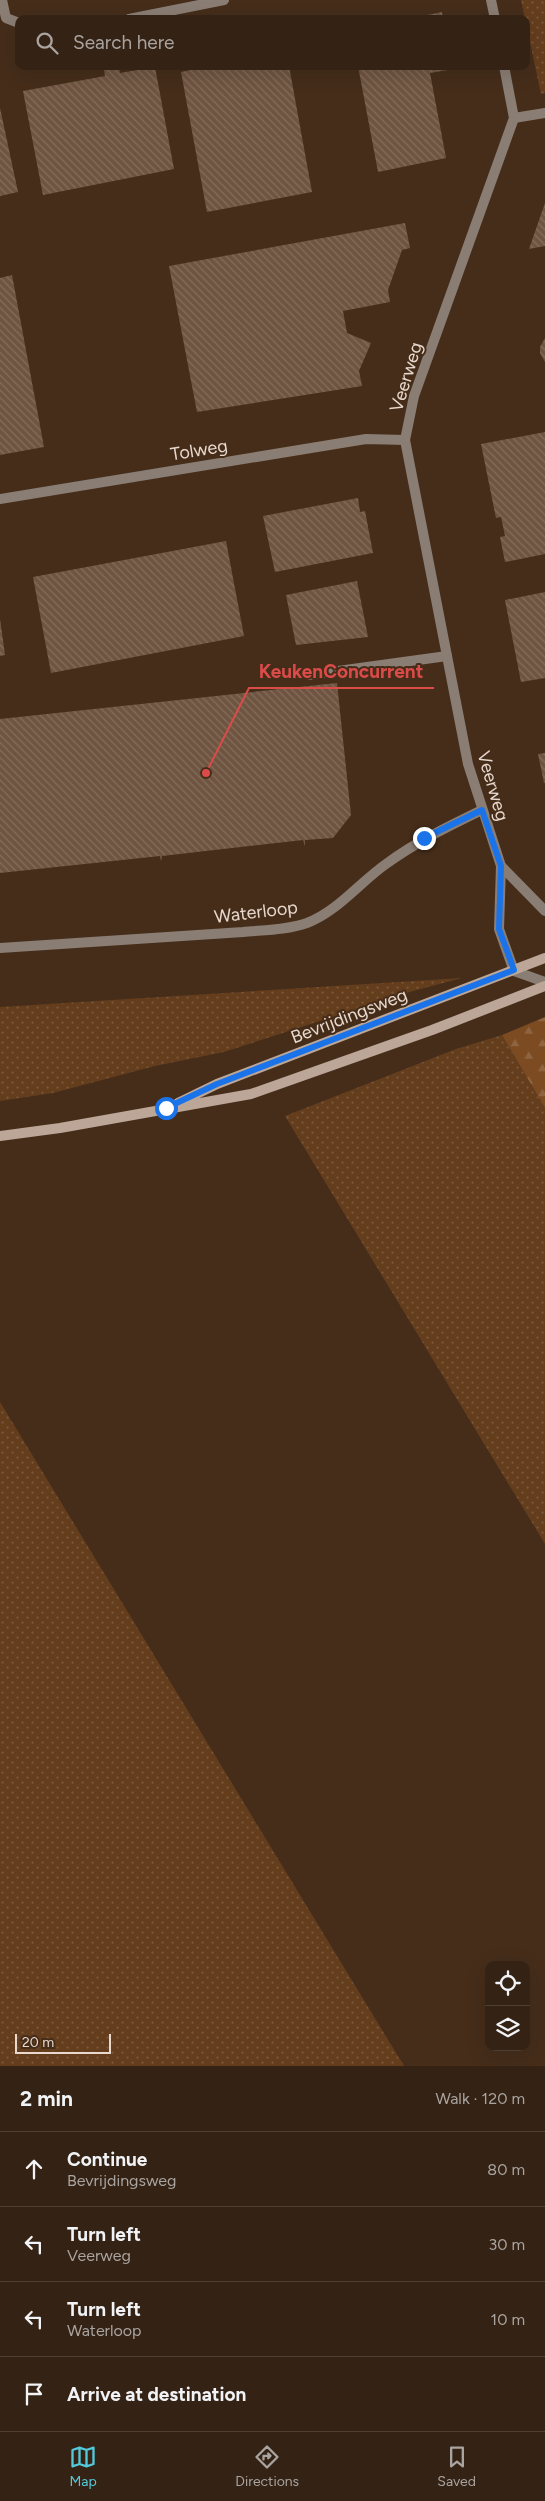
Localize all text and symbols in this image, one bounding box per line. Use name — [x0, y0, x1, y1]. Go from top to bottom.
search box — [15, 15, 530, 70]
icon: search — [33, 29, 61, 57]
text: Search here — [73, 31, 175, 54]
street label: Veerweg — [385, 339, 427, 415]
street label: Tolweg — [169, 435, 229, 465]
callout: KeukenConcurrent — [249, 654, 434, 688]
text: KeukenConcurrent — [259, 660, 424, 683]
street label: Veerweg — [473, 748, 513, 824]
route end — [413, 827, 436, 850]
street label: Waterloop — [213, 896, 299, 928]
street label: Bevrijdingsweg — [288, 984, 410, 1048]
route start — [155, 1097, 178, 1120]
map controls — [485, 1961, 530, 2051]
button: locate — [485, 1961, 530, 2006]
button: layers — [485, 2006, 530, 2051]
scale bar — [15, 2031, 111, 2054]
text: 20 m — [22, 2034, 54, 2051]
text: 2 min — [20, 2086, 73, 2111]
text: Walk · 120 m — [436, 2089, 525, 2108]
text: Continue — [67, 2148, 147, 2171]
icon: ahead — [20, 2155, 48, 2183]
text: 80 m — [487, 2160, 525, 2179]
text: Bevrijdingsweg — [67, 2171, 176, 2190]
text: Turn left — [67, 2223, 141, 2246]
icon: left — [20, 2230, 48, 2258]
text: 30 m — [488, 2235, 525, 2254]
text: Veerweg — [67, 2246, 131, 2265]
text: Turn left — [67, 2298, 141, 2321]
icon: left — [20, 2305, 48, 2333]
text: 10 m — [491, 2310, 525, 2329]
text: Waterloop — [67, 2321, 142, 2340]
icon: arrive — [20, 2380, 48, 2408]
text: Arrive at destination — [67, 2383, 246, 2406]
tab: Map — [69, 2443, 97, 2490]
tab: Directions — [235, 2443, 299, 2490]
tab: Saved — [437, 2443, 476, 2490]

